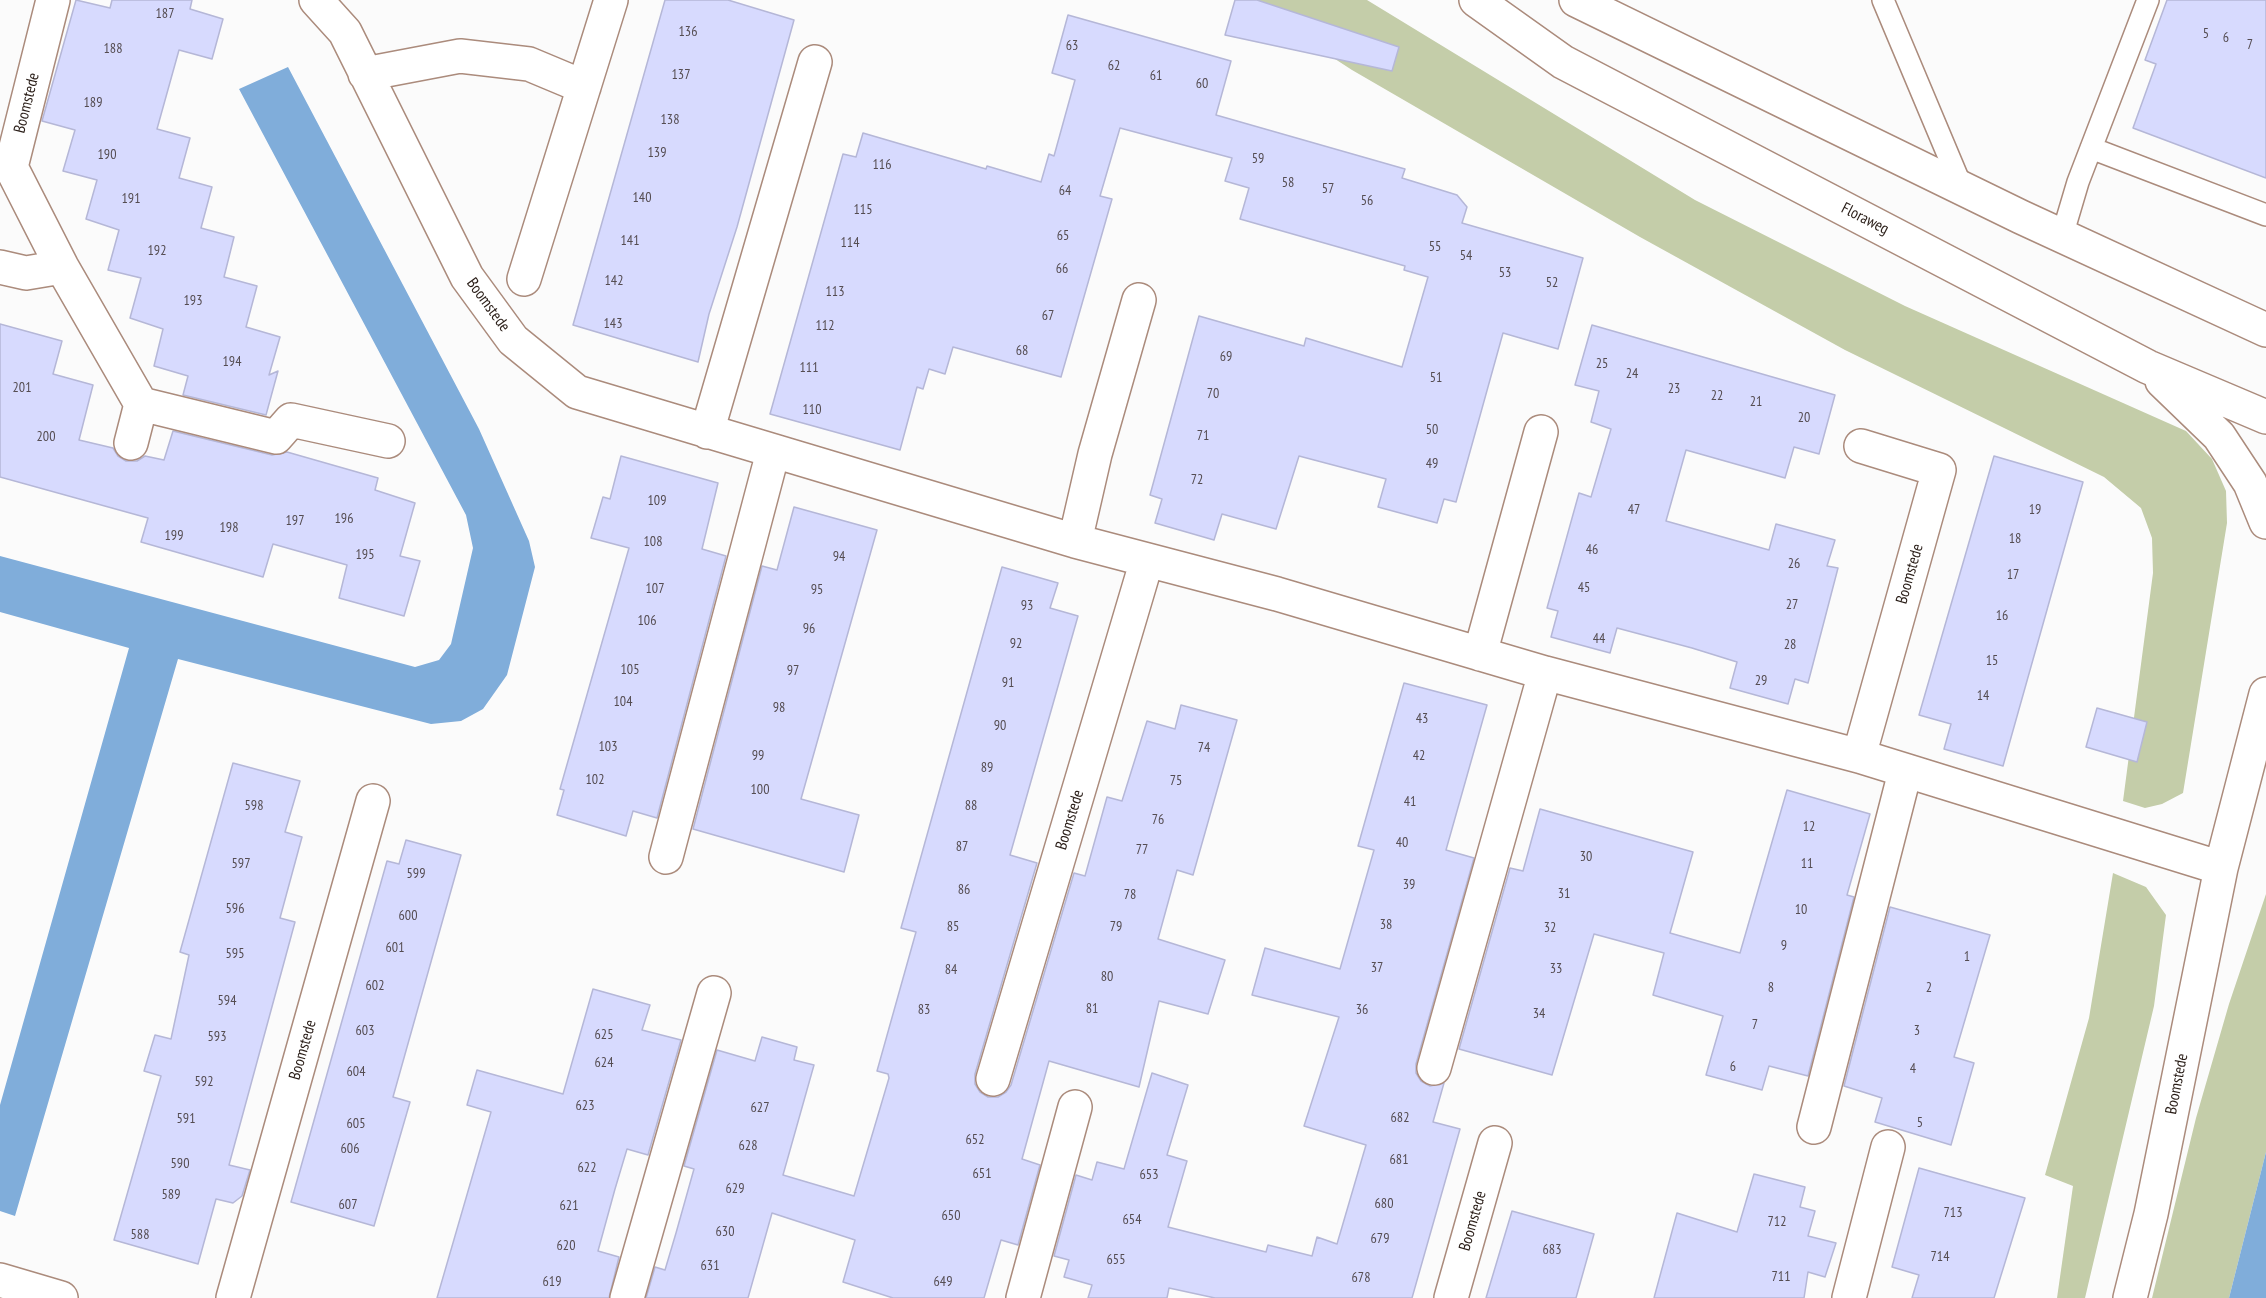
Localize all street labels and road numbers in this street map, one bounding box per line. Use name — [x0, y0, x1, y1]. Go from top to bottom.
street label: Boomstede — [10, 71, 44, 135]
street label: Floraweg — [1838, 199, 1892, 239]
street label: Boomstede — [462, 274, 514, 336]
street label: Boomstede — [1892, 542, 1928, 606]
street label: Boomstede — [1052, 788, 1088, 852]
street label: Boomstede — [285, 1018, 321, 1082]
street label: Boomstede — [2162, 1052, 2192, 1116]
street label: Boomstede — [1455, 1189, 1491, 1253]

